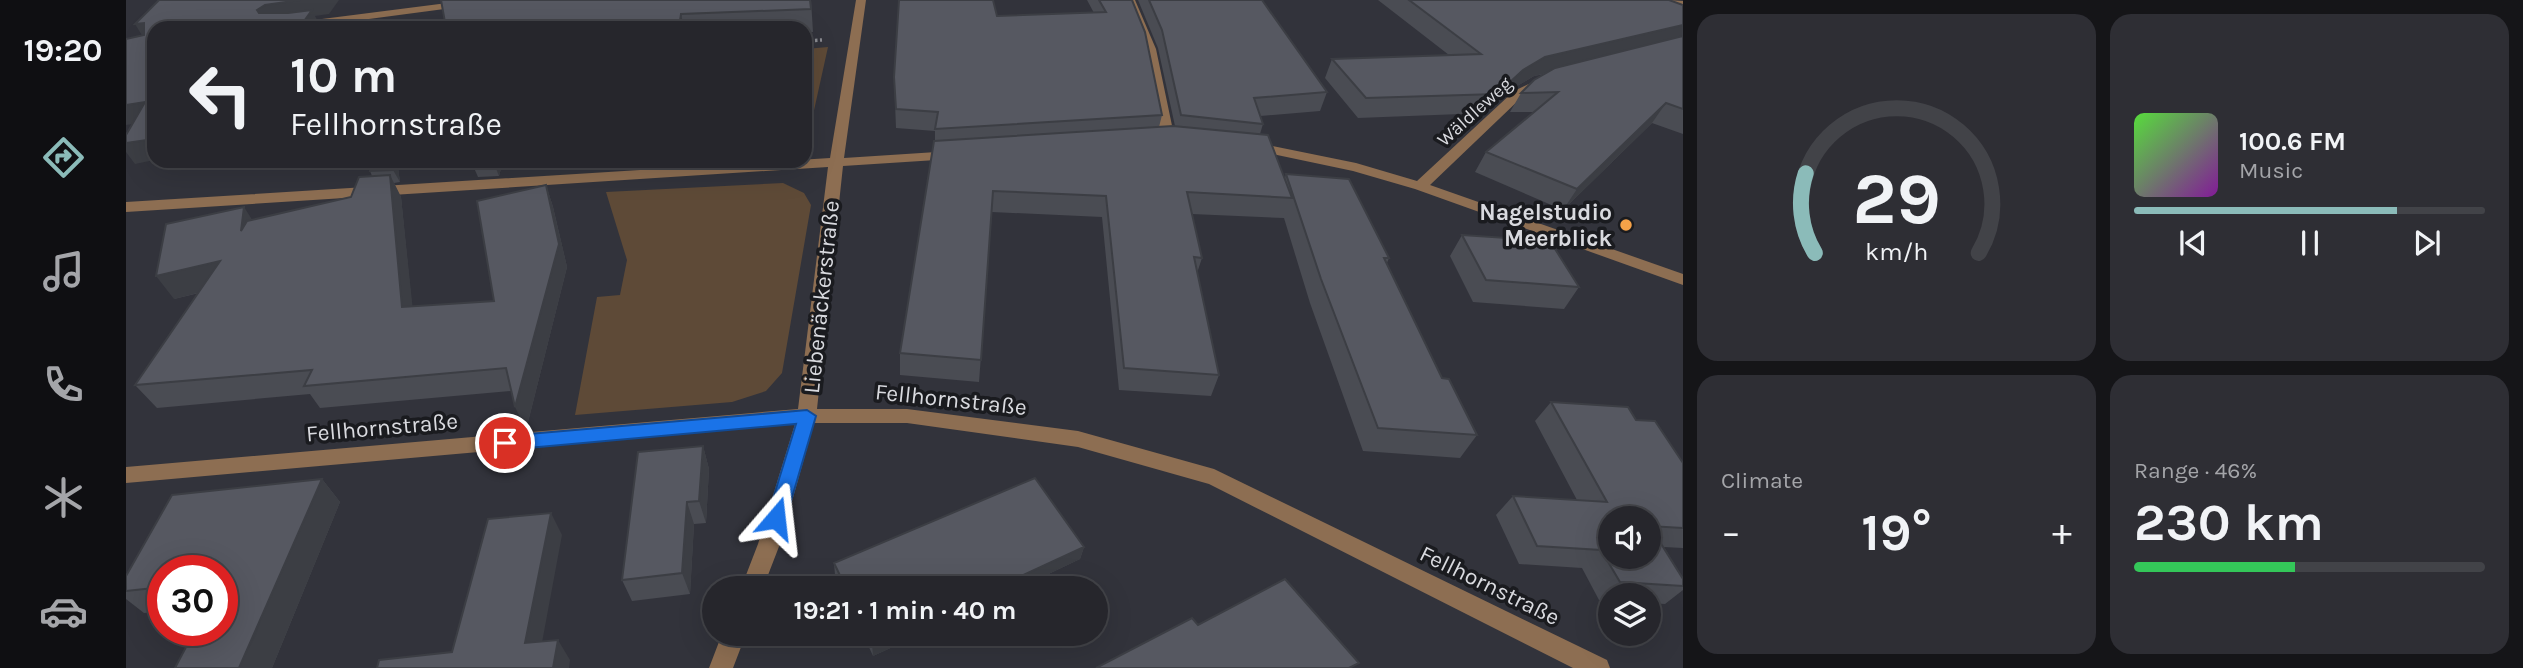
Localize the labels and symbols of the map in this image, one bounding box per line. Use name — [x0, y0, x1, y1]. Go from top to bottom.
street label: Wäldleweg — [1433, 72, 1517, 151]
street label: Liebenäckerstraße — [798, 199, 845, 395]
place label: Nagelstudio Meerblick — [1479, 199, 1612, 252]
marker: Nagelstudio Meerblick — [1618, 217, 1634, 233]
street label: Fellhornstraße — [874, 378, 1028, 421]
street label: Fellhornstraße — [305, 407, 459, 448]
pin — [475, 413, 535, 473]
position arrow — [739, 481, 813, 555]
street label: Fellhornstraße — [1415, 540, 1564, 631]
speed limit sign: 30 — [147, 555, 238, 646]

